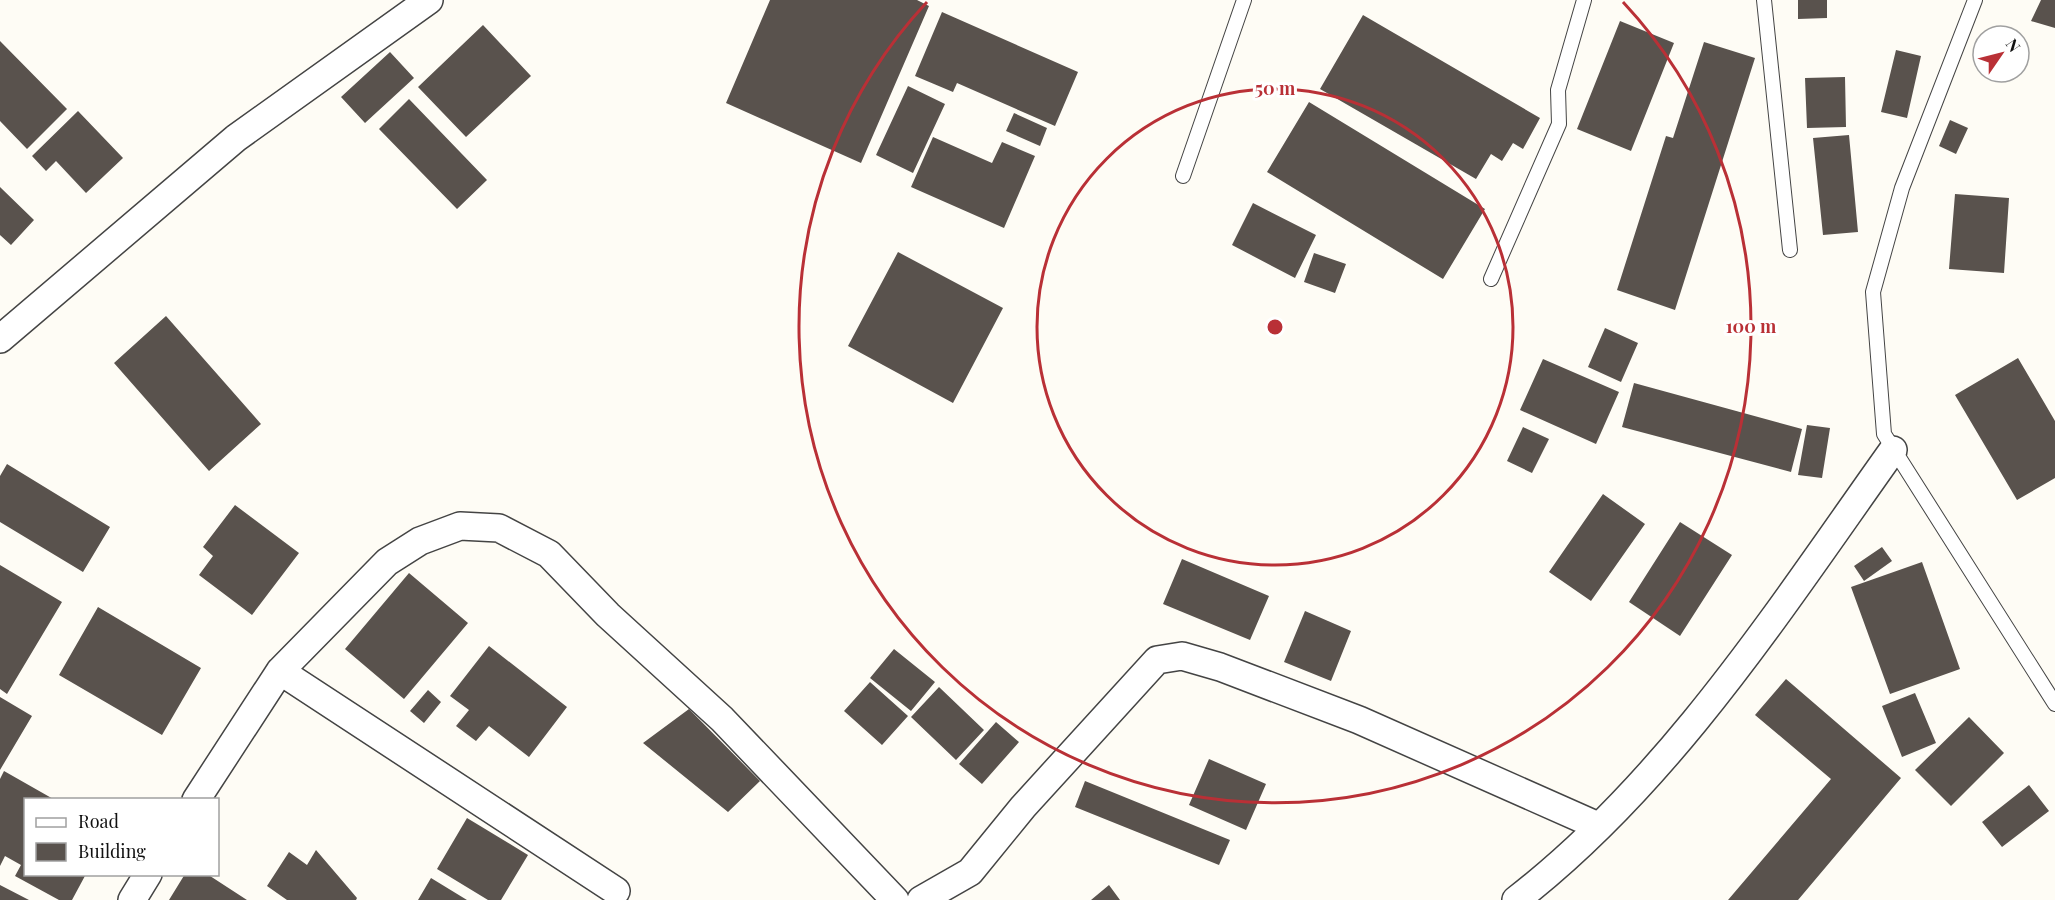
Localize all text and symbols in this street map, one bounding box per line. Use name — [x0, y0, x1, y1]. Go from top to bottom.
north arrow — [1971, 24, 2031, 84]
text: N — [2002, 34, 2026, 56]
text: 50 m — [1255, 76, 1296, 100]
text: 100 m — [1726, 314, 1777, 338]
centre of rings — [1265, 317, 1285, 337]
legend — [24, 798, 219, 876]
text: Road — [78, 809, 119, 833]
text: Building — [78, 839, 146, 863]

